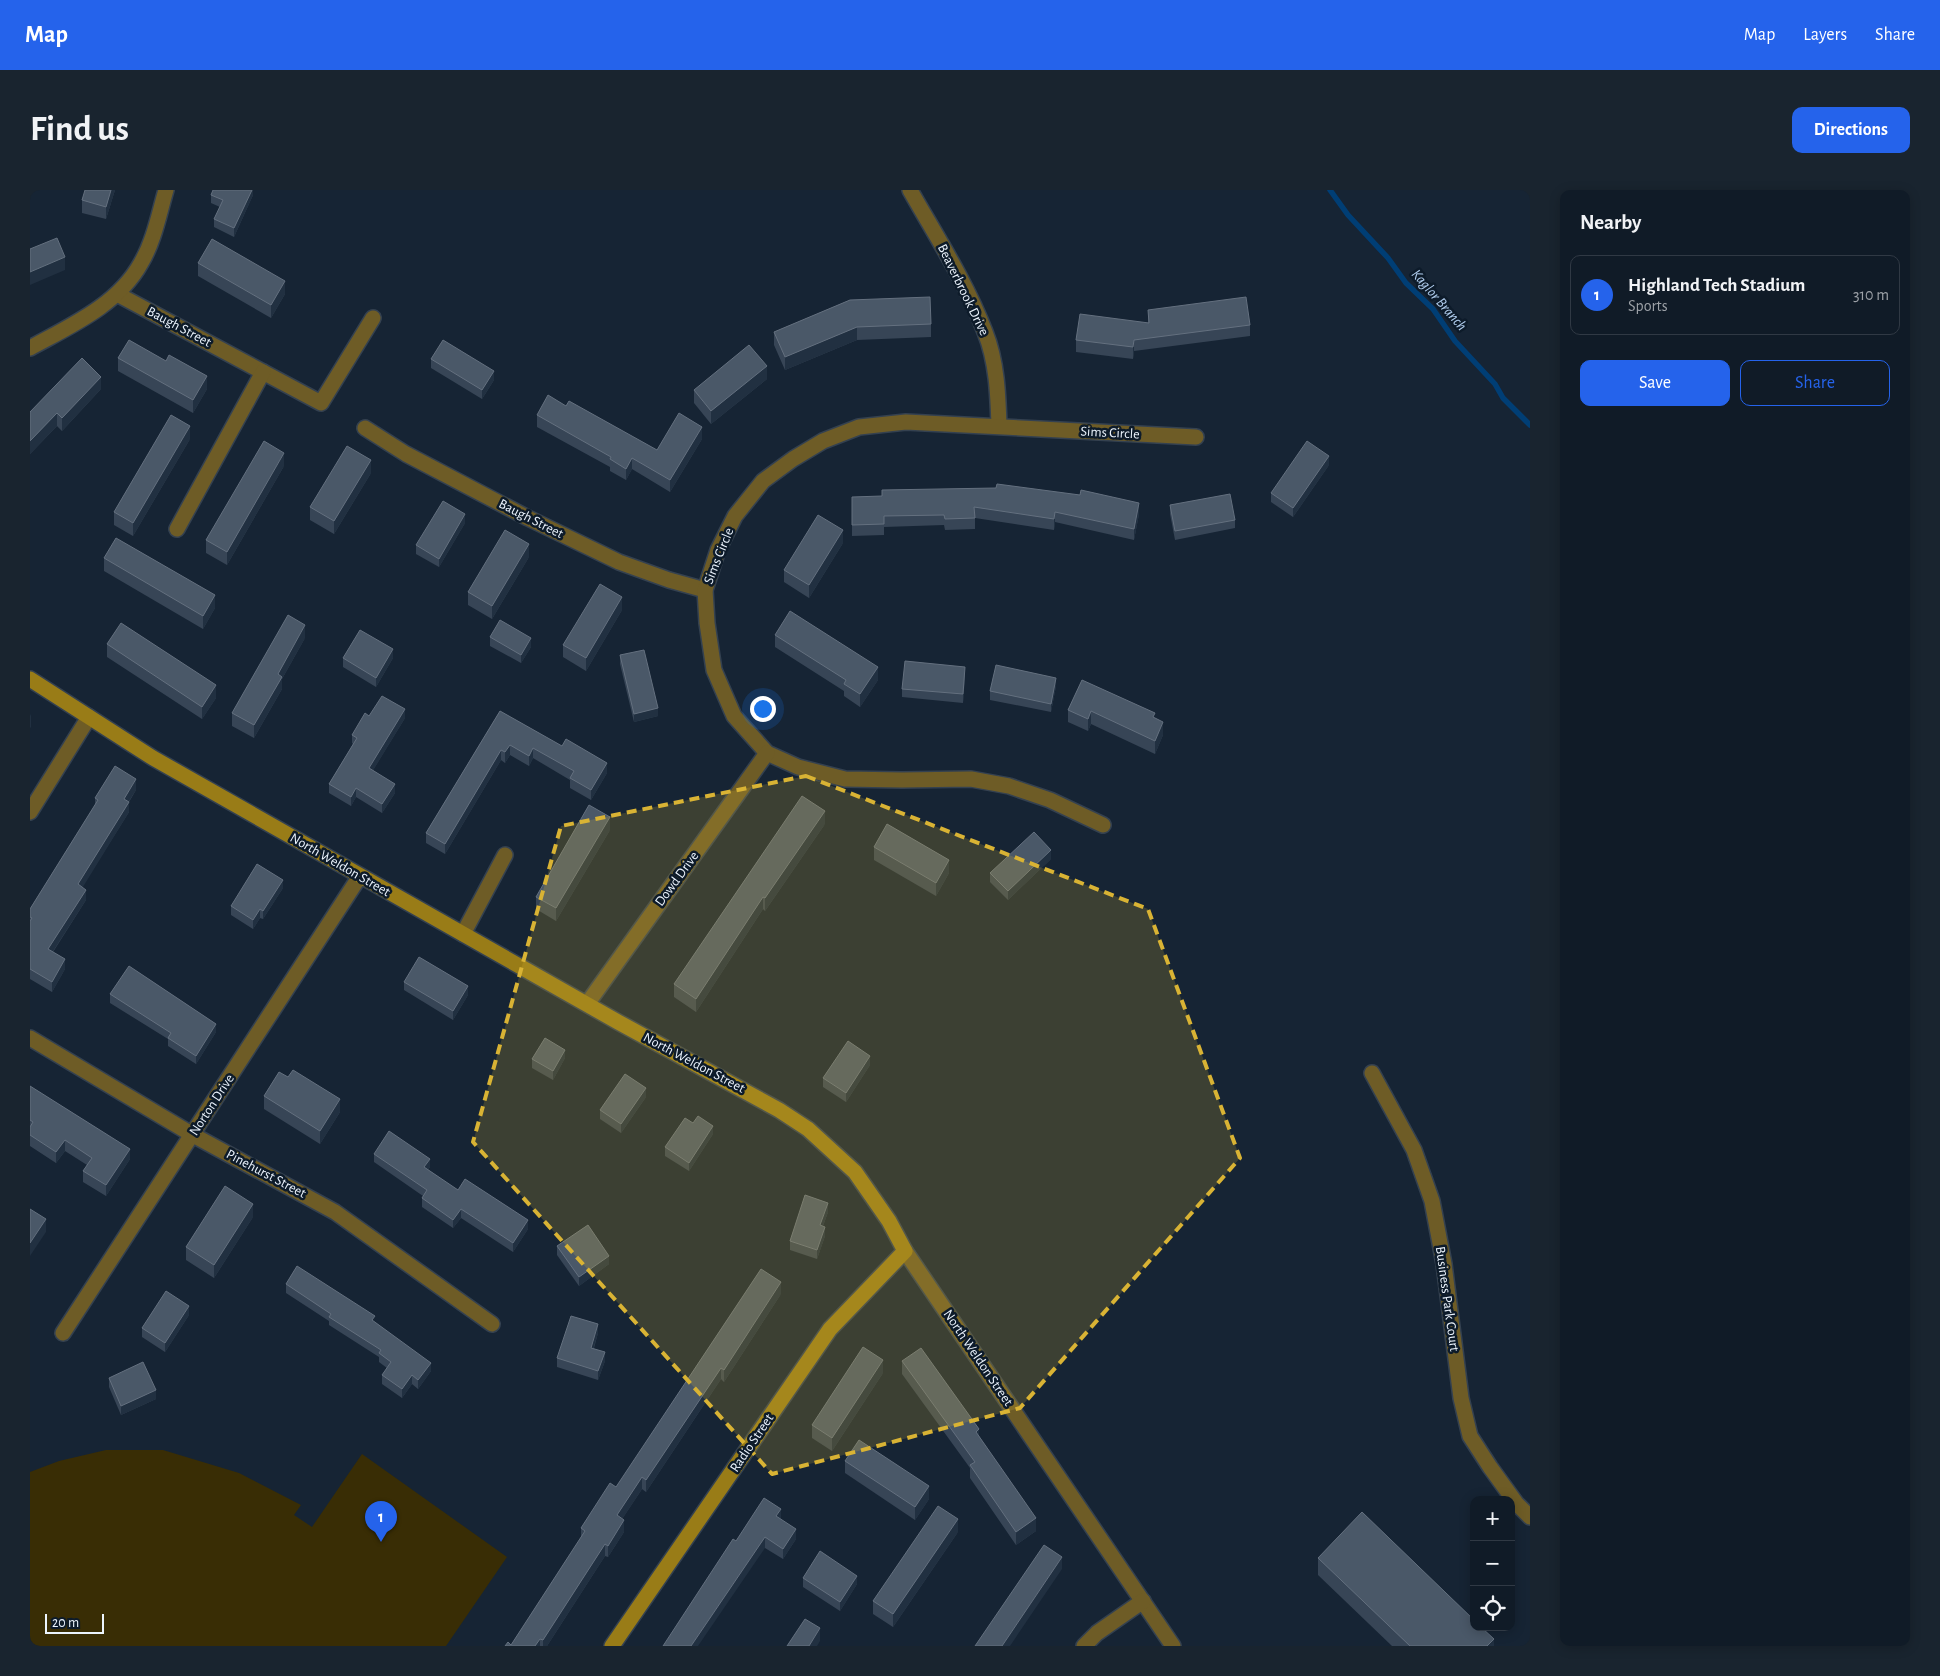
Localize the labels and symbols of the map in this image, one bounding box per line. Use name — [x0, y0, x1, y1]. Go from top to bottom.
street label: Beaverbrook Drive — [935, 242, 991, 338]
water label: Kaglor Branch — [1409, 267, 1469, 333]
street label: Baugh Street — [145, 304, 214, 350]
street label: Sims Circle — [1080, 424, 1140, 442]
street label: Baugh Street — [496, 497, 566, 541]
street label: Sims Circle — [701, 526, 737, 586]
your location — [750, 696, 776, 722]
street label: North Weldon Street — [288, 831, 393, 900]
street label: Dowd Drive — [653, 849, 701, 909]
street label: North Weldon Street — [641, 1030, 748, 1096]
street label: Norton Drive — [187, 1072, 237, 1138]
street label: Pinehurst Street — [224, 1147, 309, 1201]
street label: Business Park Court — [1433, 1246, 1461, 1353]
street label: North Weldon Street — [941, 1307, 1016, 1409]
street label: Radio Street — [728, 1411, 777, 1475]
pin: 1 — [365, 1501, 397, 1542]
scale bar — [45, 1611, 104, 1634]

